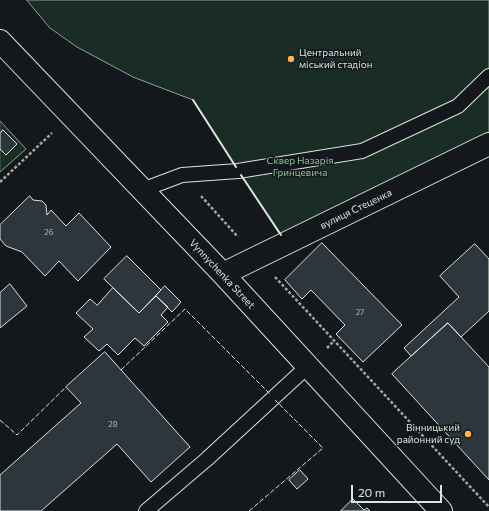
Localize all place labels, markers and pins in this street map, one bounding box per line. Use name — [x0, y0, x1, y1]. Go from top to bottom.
place label: Центральний міський стадіон — [299, 47, 372, 70]
marker: Центральний міський стадіон — [286, 54, 296, 64]
place label: Вінницький районний суд — [397, 422, 460, 446]
marker: Вінницький районний суд — [463, 429, 473, 439]

